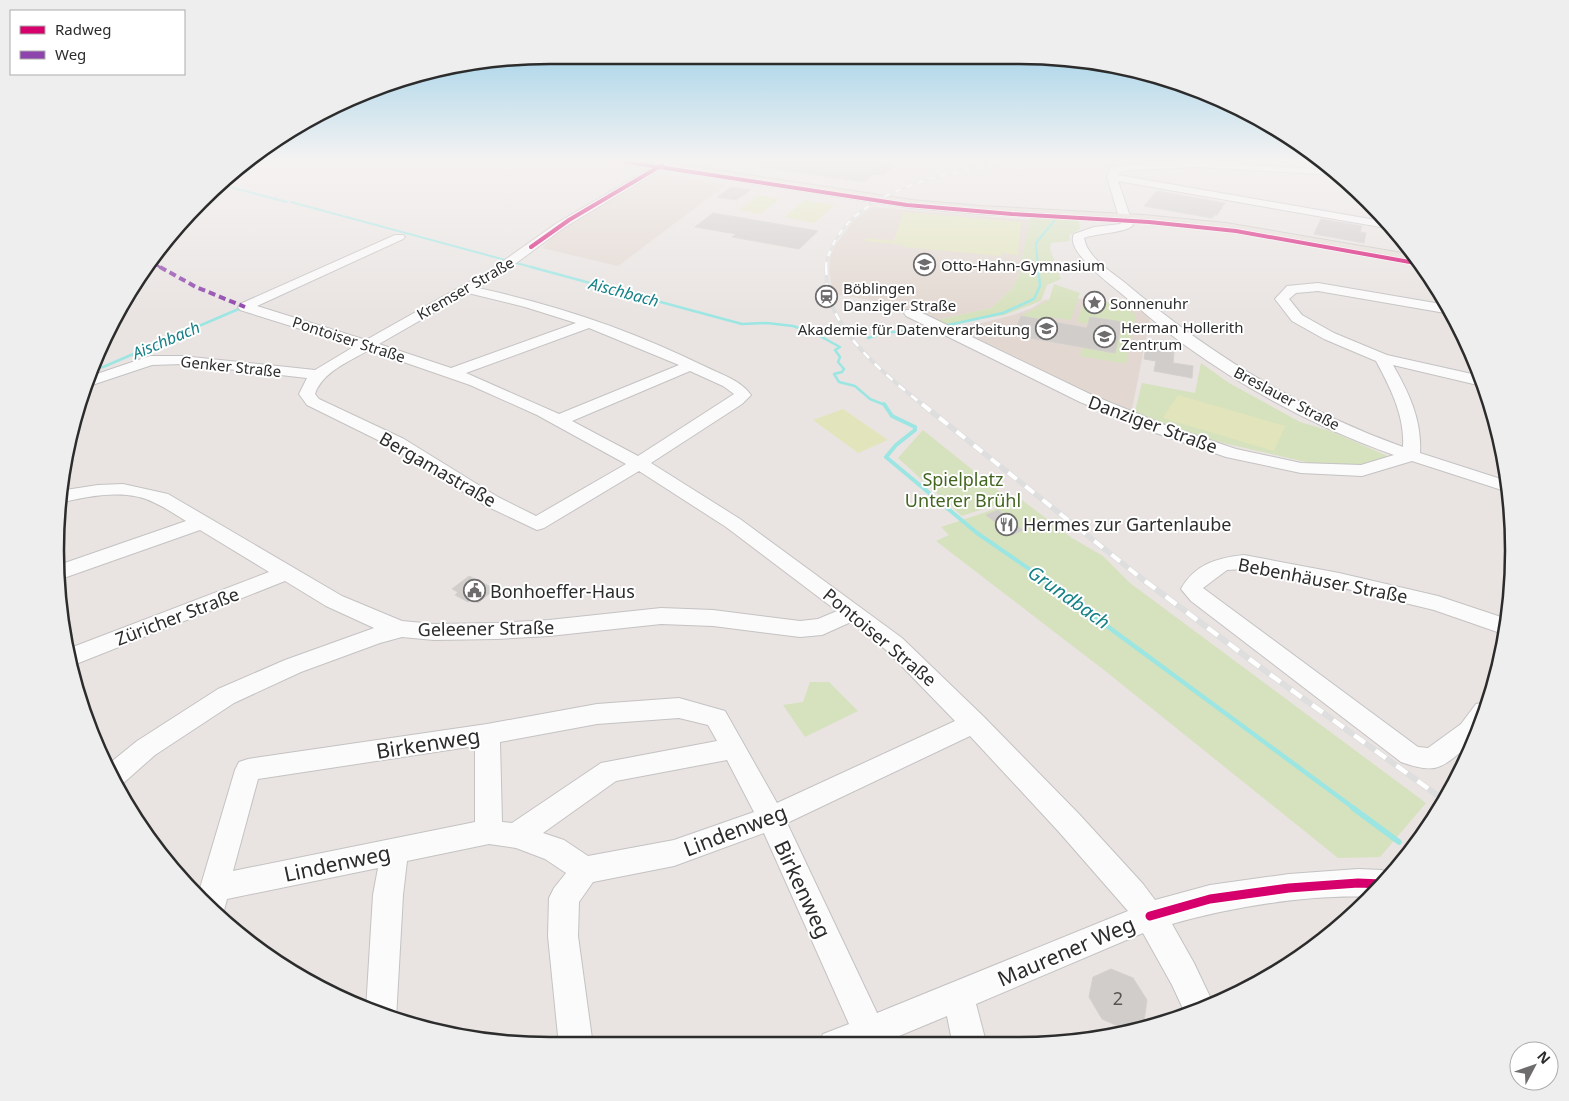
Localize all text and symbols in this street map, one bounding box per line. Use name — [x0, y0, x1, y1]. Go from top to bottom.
legend — [10, 10, 185, 75]
text: Radweg — [55, 19, 111, 39]
text: Weg — [55, 44, 86, 64]
street label: Kremser Straße — [413, 252, 517, 324]
school or university icon: Otto-Hahn-Gymnasium — [913, 253, 937, 277]
place label: Otto-Hahn-Gymnasium — [941, 255, 1105, 275]
water label: Aischbach — [586, 272, 661, 312]
place label: Böblingen Danziger Straße — [843, 278, 956, 315]
station icon: Böblingen Danziger Straße — [815, 285, 839, 309]
place icon: Sonnenuhr — [1082, 291, 1106, 315]
place label: Sonnenuhr — [1110, 293, 1188, 313]
street label: Pontoiser Straße — [290, 311, 408, 367]
water label: Aischbach — [128, 316, 203, 364]
school or university icon: Akademie für Datenverarbeitung — [1034, 317, 1058, 341]
place label: Herman Hollerith Zentrum — [1121, 317, 1244, 354]
place label: Akademie für Datenverarbeitung — [798, 319, 1030, 339]
school or university icon: Herman Hollerith Zentrum — [1093, 324, 1117, 348]
street label: Genker Straße — [180, 351, 282, 381]
street label: Breslauer Straße — [1231, 362, 1343, 434]
street label: Danziger Straße — [1085, 389, 1221, 459]
street label: Bergamastraße — [375, 426, 501, 512]
park label: Spielplatz Unterer Brühl — [905, 467, 1021, 512]
restaurant icon: Hermes zur Gartenlaube — [995, 512, 1019, 536]
place label: Hermes zur Gartenlaube — [1023, 512, 1231, 536]
street label: Bebenhäuser Straße — [1236, 552, 1410, 608]
water label: Grundbach — [1023, 559, 1115, 635]
public building icon: Bonhoeffer-Haus — [462, 579, 486, 603]
place label: Bonhoeffer-Haus — [490, 579, 635, 603]
street label: Züricher Straße — [112, 581, 242, 651]
street label: Pontoiser Straße — [818, 583, 942, 691]
street label: Geleener Straße — [417, 615, 555, 641]
street label: Birkenweg — [374, 721, 482, 765]
street label: Lindenweg — [679, 798, 791, 862]
street label: Birkenweg — [768, 835, 838, 943]
street label: Lindenweg — [281, 838, 393, 888]
street label: Maurener Weg — [993, 909, 1139, 993]
house number: 2 — [1113, 986, 1123, 1010]
north arrow — [1509, 1041, 1559, 1091]
text: N — [1533, 1047, 1555, 1068]

